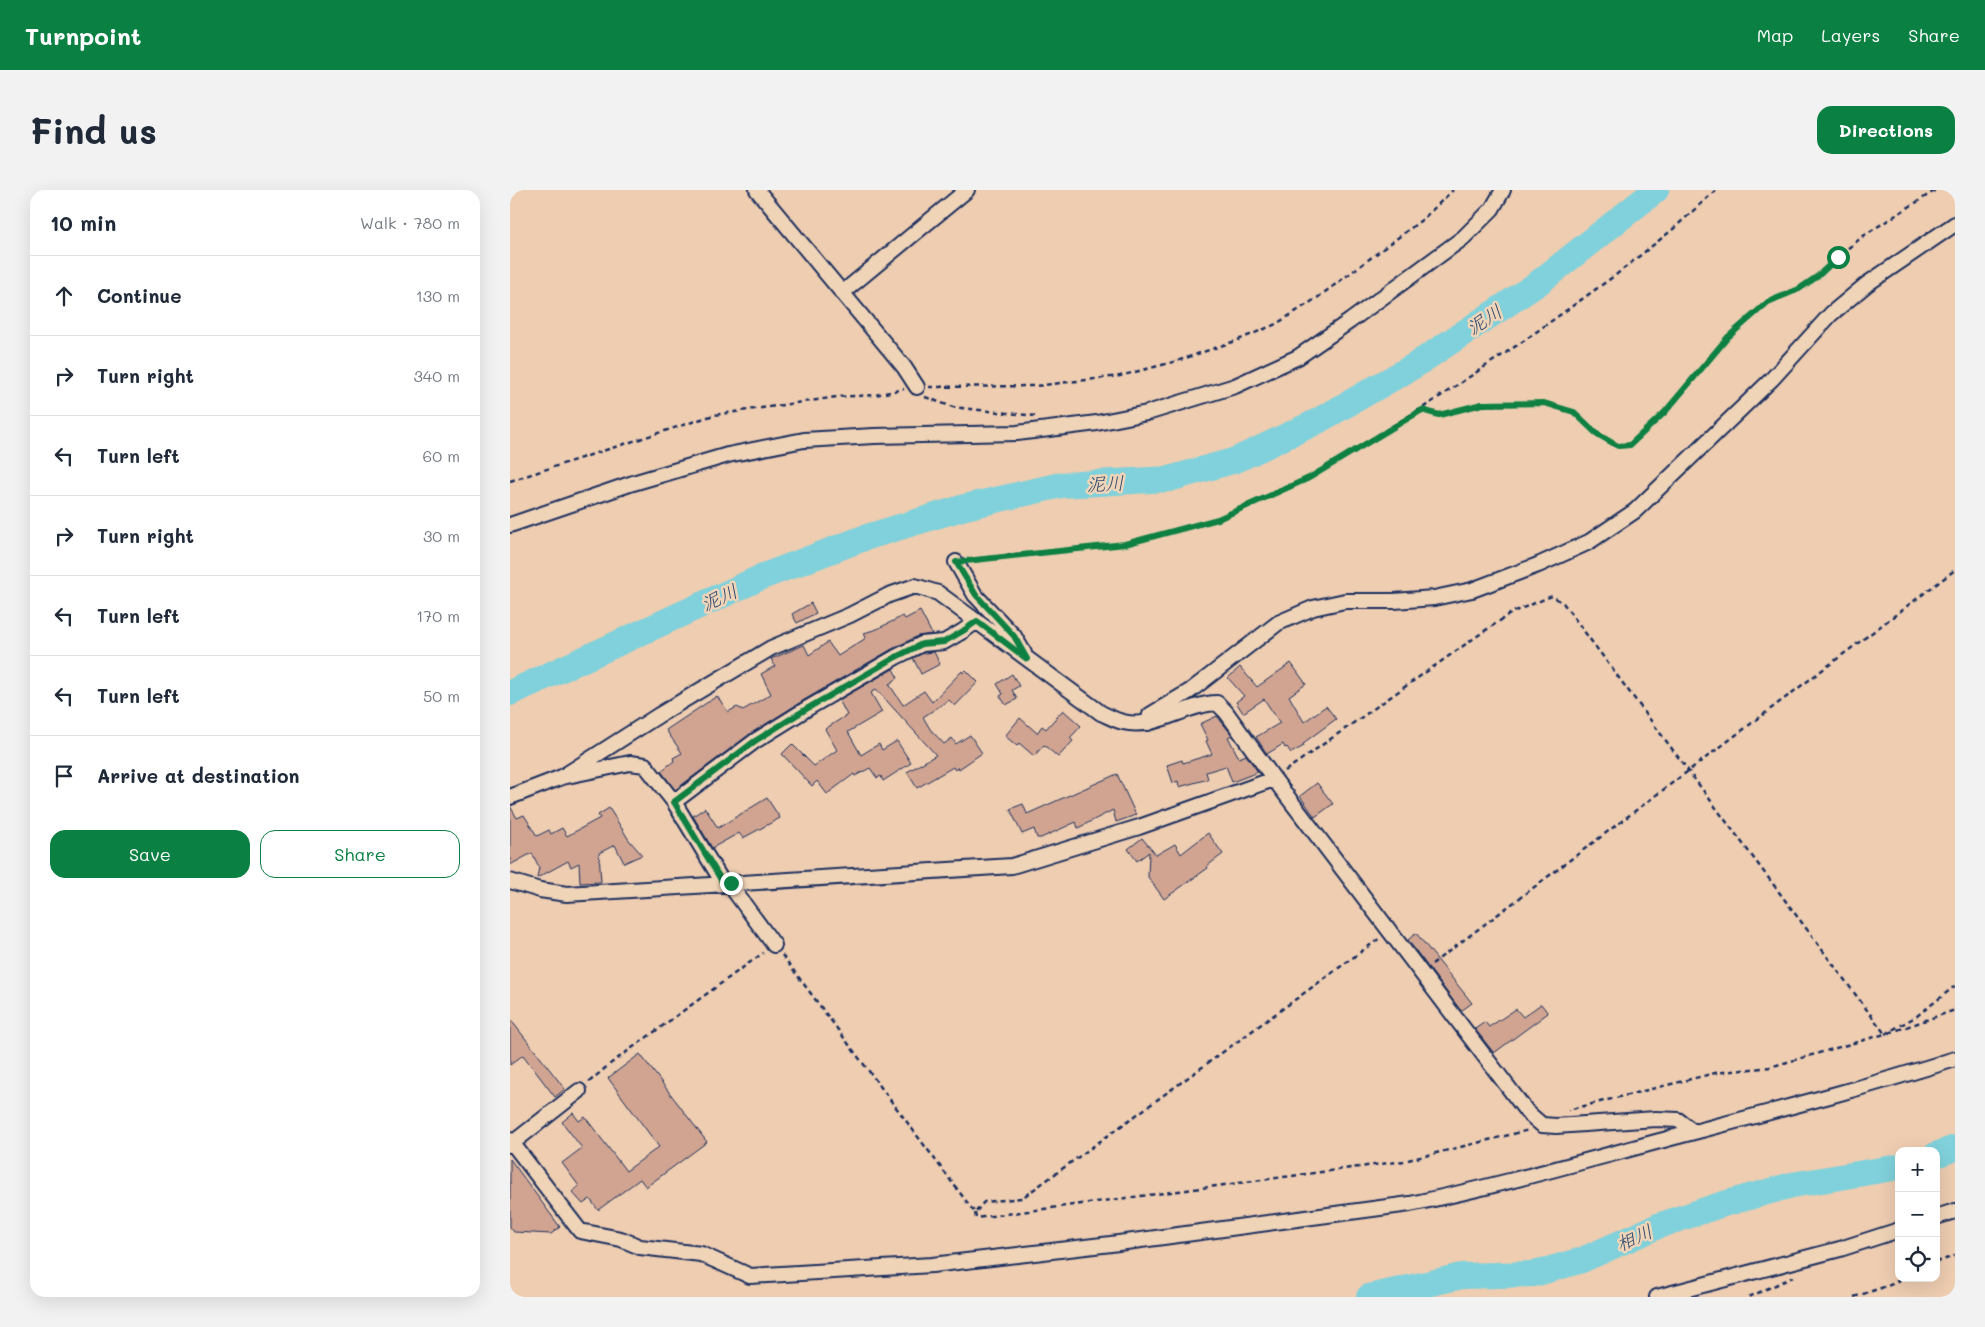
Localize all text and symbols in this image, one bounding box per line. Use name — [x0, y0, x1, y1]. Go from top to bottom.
text: Turnpoint — [25, 20, 141, 51]
text: Map — [1757, 23, 1793, 47]
text: Layers — [1821, 23, 1880, 47]
text: Share — [1908, 23, 1960, 47]
button: Directions — [1817, 106, 1955, 154]
text: Find us — [30, 107, 157, 153]
text: 10 min — [50, 209, 116, 236]
text: Walk · 780 m — [360, 212, 460, 233]
route start — [1827, 246, 1850, 269]
icon: ahead — [50, 282, 78, 310]
text: Continue — [97, 283, 182, 308]
text: 130 m — [416, 285, 460, 306]
water label: 泥川 — [1461, 298, 1507, 340]
icon: right — [50, 362, 78, 390]
text: Turn right — [97, 363, 194, 388]
text: 340 m — [413, 365, 460, 386]
icon: left — [50, 442, 78, 470]
text: Turn left — [97, 443, 180, 468]
text: 60 m — [423, 445, 460, 466]
water label: 泥川 — [1085, 470, 1125, 496]
icon: right — [50, 522, 78, 550]
text: Turn right — [97, 523, 194, 548]
text: 30 m — [423, 525, 460, 546]
water label: 泥川 — [696, 578, 742, 616]
icon: left — [50, 602, 78, 630]
text: Turn left — [97, 603, 180, 628]
text: 170 m — [416, 605, 460, 626]
icon: left — [50, 682, 78, 710]
text: Turn left — [97, 683, 180, 708]
text: 50 m — [423, 685, 460, 706]
icon: arrive — [50, 762, 78, 790]
text: Arrive at destination — [97, 763, 300, 788]
button: Save — [50, 830, 250, 878]
button: Share — [260, 830, 460, 878]
route end — [720, 872, 743, 895]
map controls — [1895, 1147, 1940, 1282]
button: + — [1895, 1147, 1940, 1192]
button: − — [1895, 1192, 1940, 1237]
water label: 相川 — [1612, 1218, 1656, 1256]
button: locate — [1895, 1237, 1940, 1282]

